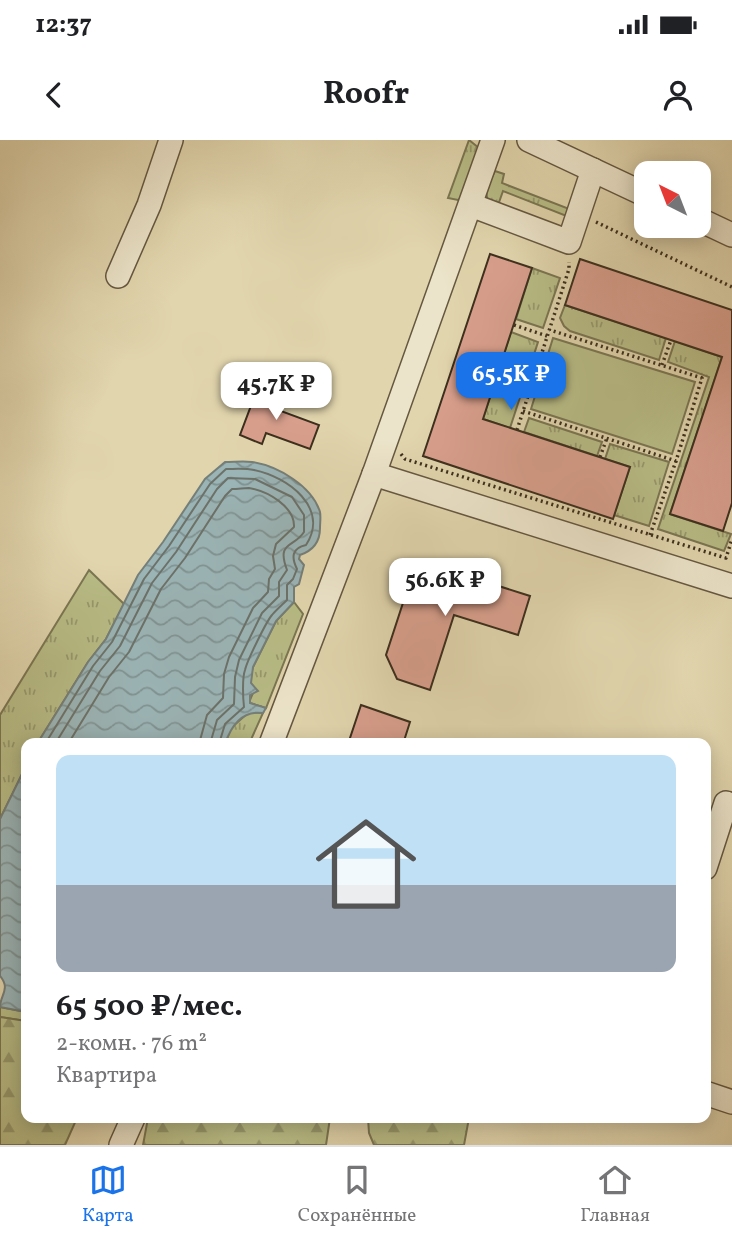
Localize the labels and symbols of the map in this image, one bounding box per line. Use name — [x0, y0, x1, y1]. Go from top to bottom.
north arrow — [634, 161, 710, 238]
pin: 65.5K ₽ — [446, 352, 576, 412]
pin: 45.7K ₽ — [211, 362, 341, 422]
pin: 56.6K ₽ — [380, 559, 510, 618]

